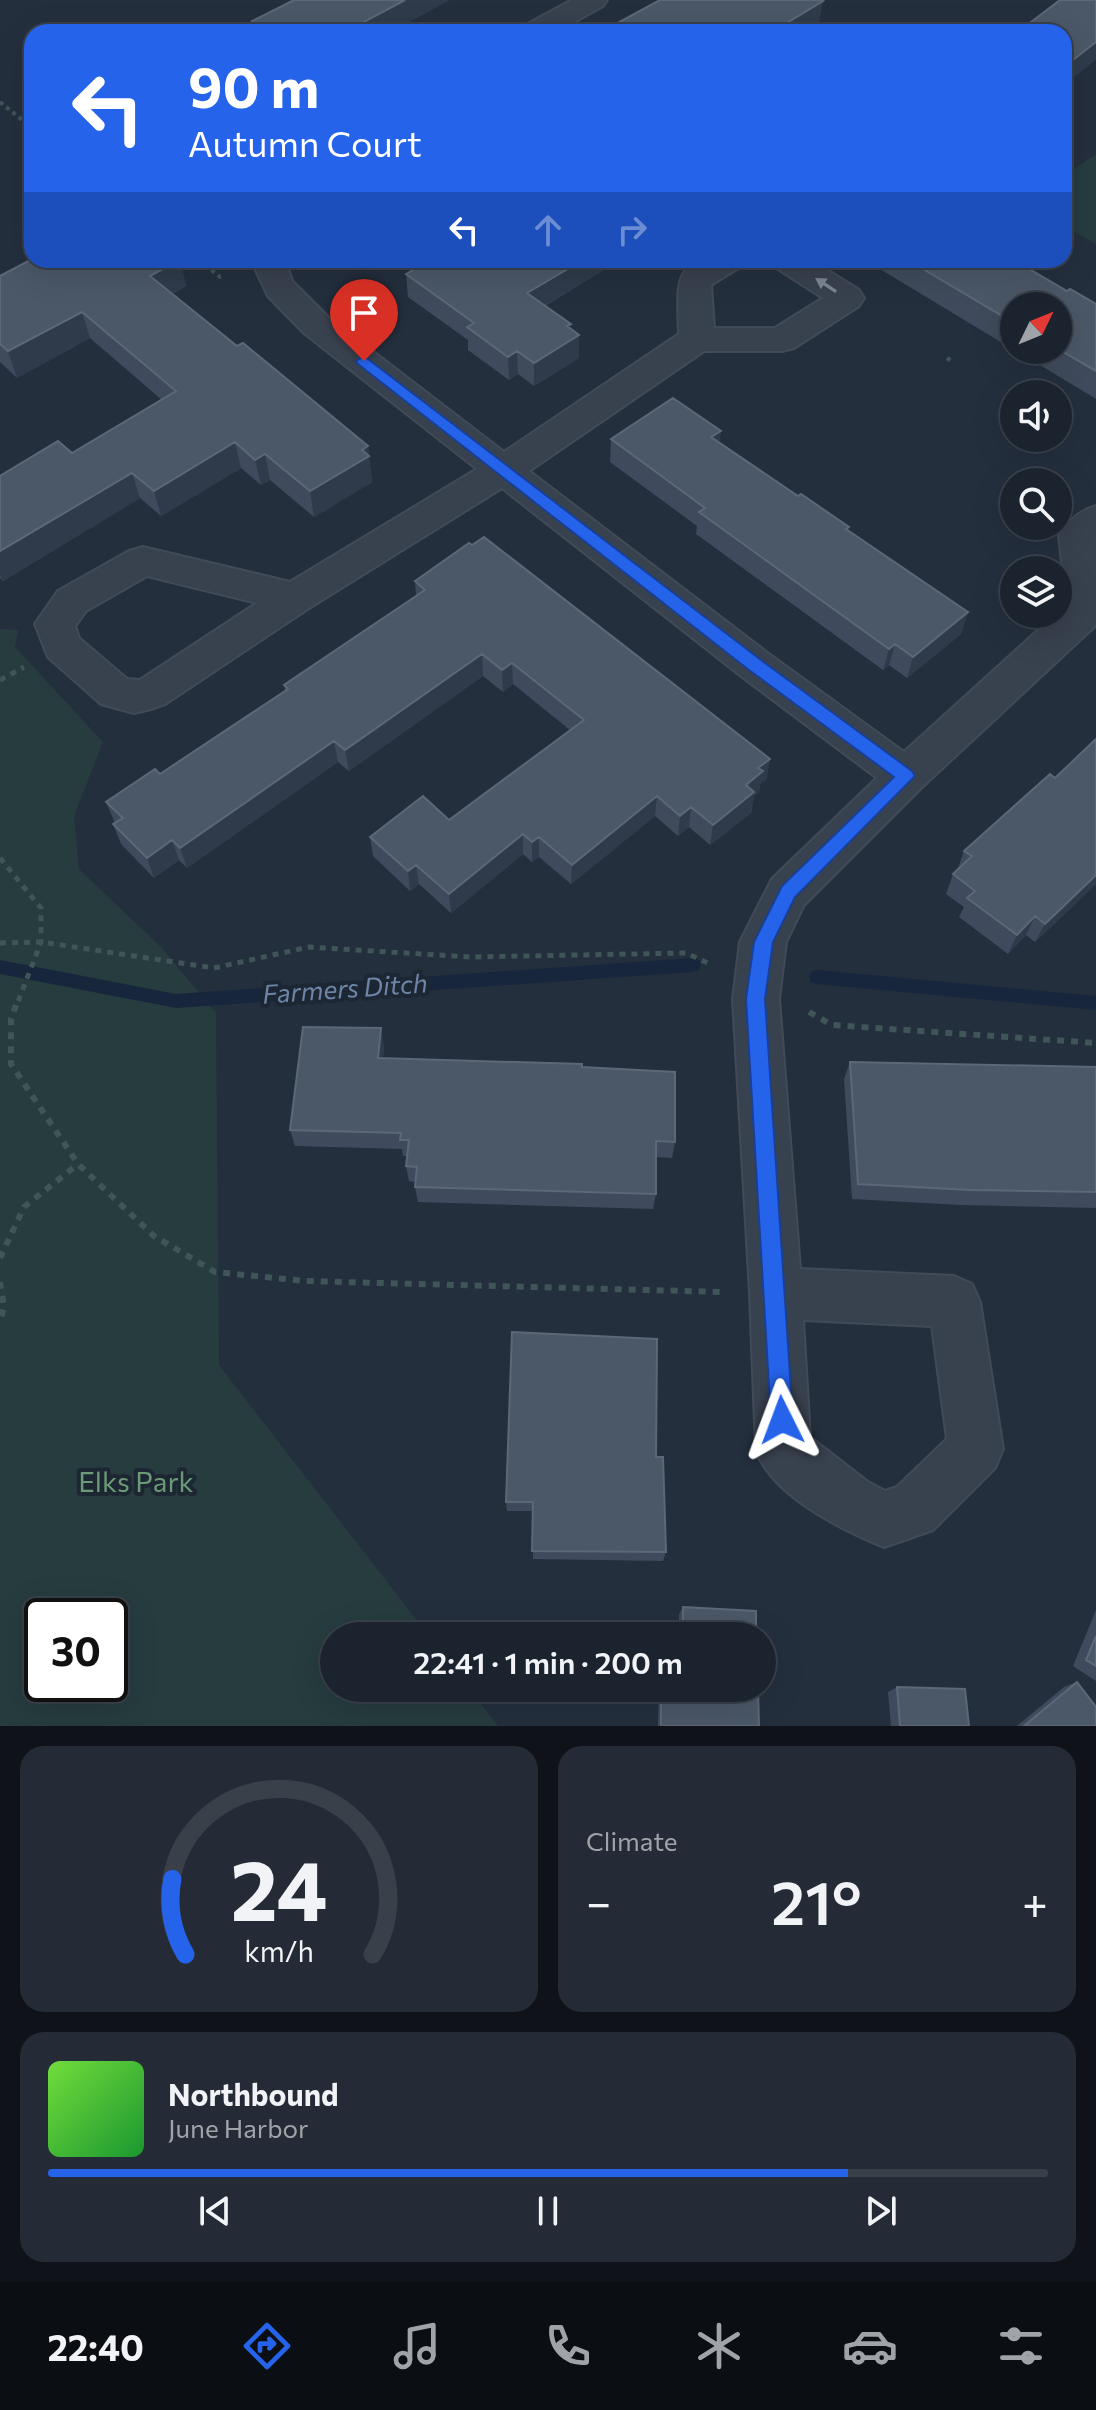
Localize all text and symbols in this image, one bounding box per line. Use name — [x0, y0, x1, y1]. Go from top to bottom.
text: 90 m — [188, 51, 319, 120]
icon: left — [56, 56, 160, 160]
text: Autumn Court — [188, 120, 422, 164]
icon: left — [442, 208, 486, 252]
icon: ahead — [526, 208, 570, 252]
icon: right — [610, 208, 654, 252]
one-way arrow — [815, 278, 837, 292]
pin — [330, 279, 398, 361]
icon: arrive — [342, 291, 386, 335]
north arrow — [1000, 292, 1072, 364]
map controls — [1000, 292, 1072, 628]
button: sound — [1000, 380, 1072, 452]
button: search — [1000, 468, 1072, 540]
button: layers — [1000, 556, 1072, 628]
water label: Farmers Ditch — [261, 966, 429, 1009]
position arrow — [740, 1378, 824, 1462]
park label: Elks Park — [78, 1464, 194, 1498]
speed limit sign: 30 — [24, 1598, 128, 1702]
text: 22:41 · 1 min · 200 m — [413, 1643, 683, 1680]
text: Climate — [586, 1825, 678, 1856]
text: 24 — [230, 1836, 328, 1938]
text: 21° — [771, 1864, 862, 1937]
text: − — [586, 1874, 611, 1928]
text: + — [1022, 1874, 1048, 1928]
text: km/h — [244, 1933, 314, 1968]
text: Northbound — [168, 2075, 339, 2112]
text: June Harbor — [168, 2112, 308, 2143]
icon: previous — [193, 2189, 237, 2233]
icon: pause — [526, 2189, 570, 2233]
icon: next — [859, 2189, 903, 2233]
icon: directions — [239, 2318, 295, 2374]
icon: music — [389, 2318, 445, 2374]
icon: phone — [540, 2318, 596, 2374]
icon: climate — [691, 2318, 747, 2374]
icon: car — [842, 2318, 898, 2374]
icon: filters — [993, 2318, 1049, 2374]
text: 22:40 — [47, 2324, 144, 2368]

